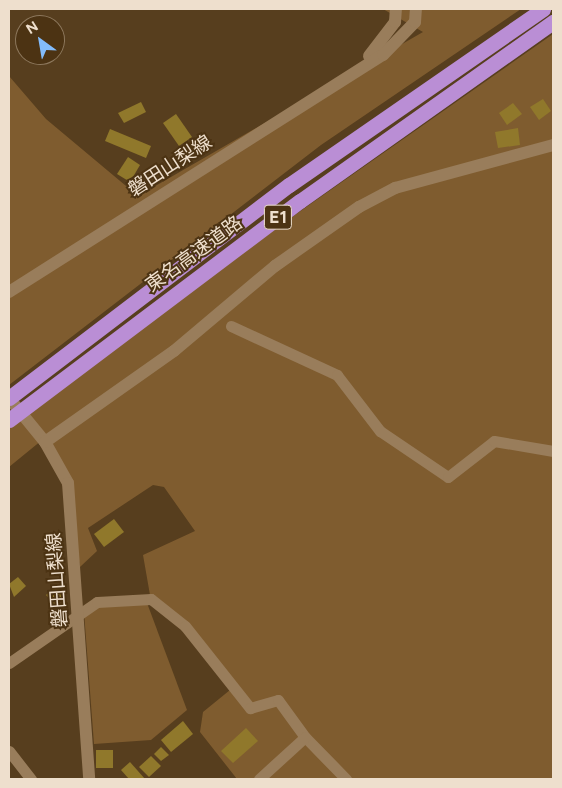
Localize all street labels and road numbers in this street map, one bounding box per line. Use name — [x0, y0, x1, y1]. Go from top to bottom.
street label: 磐田山梨線 — [124, 131, 216, 201]
road number: E1 — [263, 202, 293, 232]
street label: 東名高速道路 — [141, 211, 247, 297]
street label: 磐田山梨線 — [42, 532, 72, 628]

